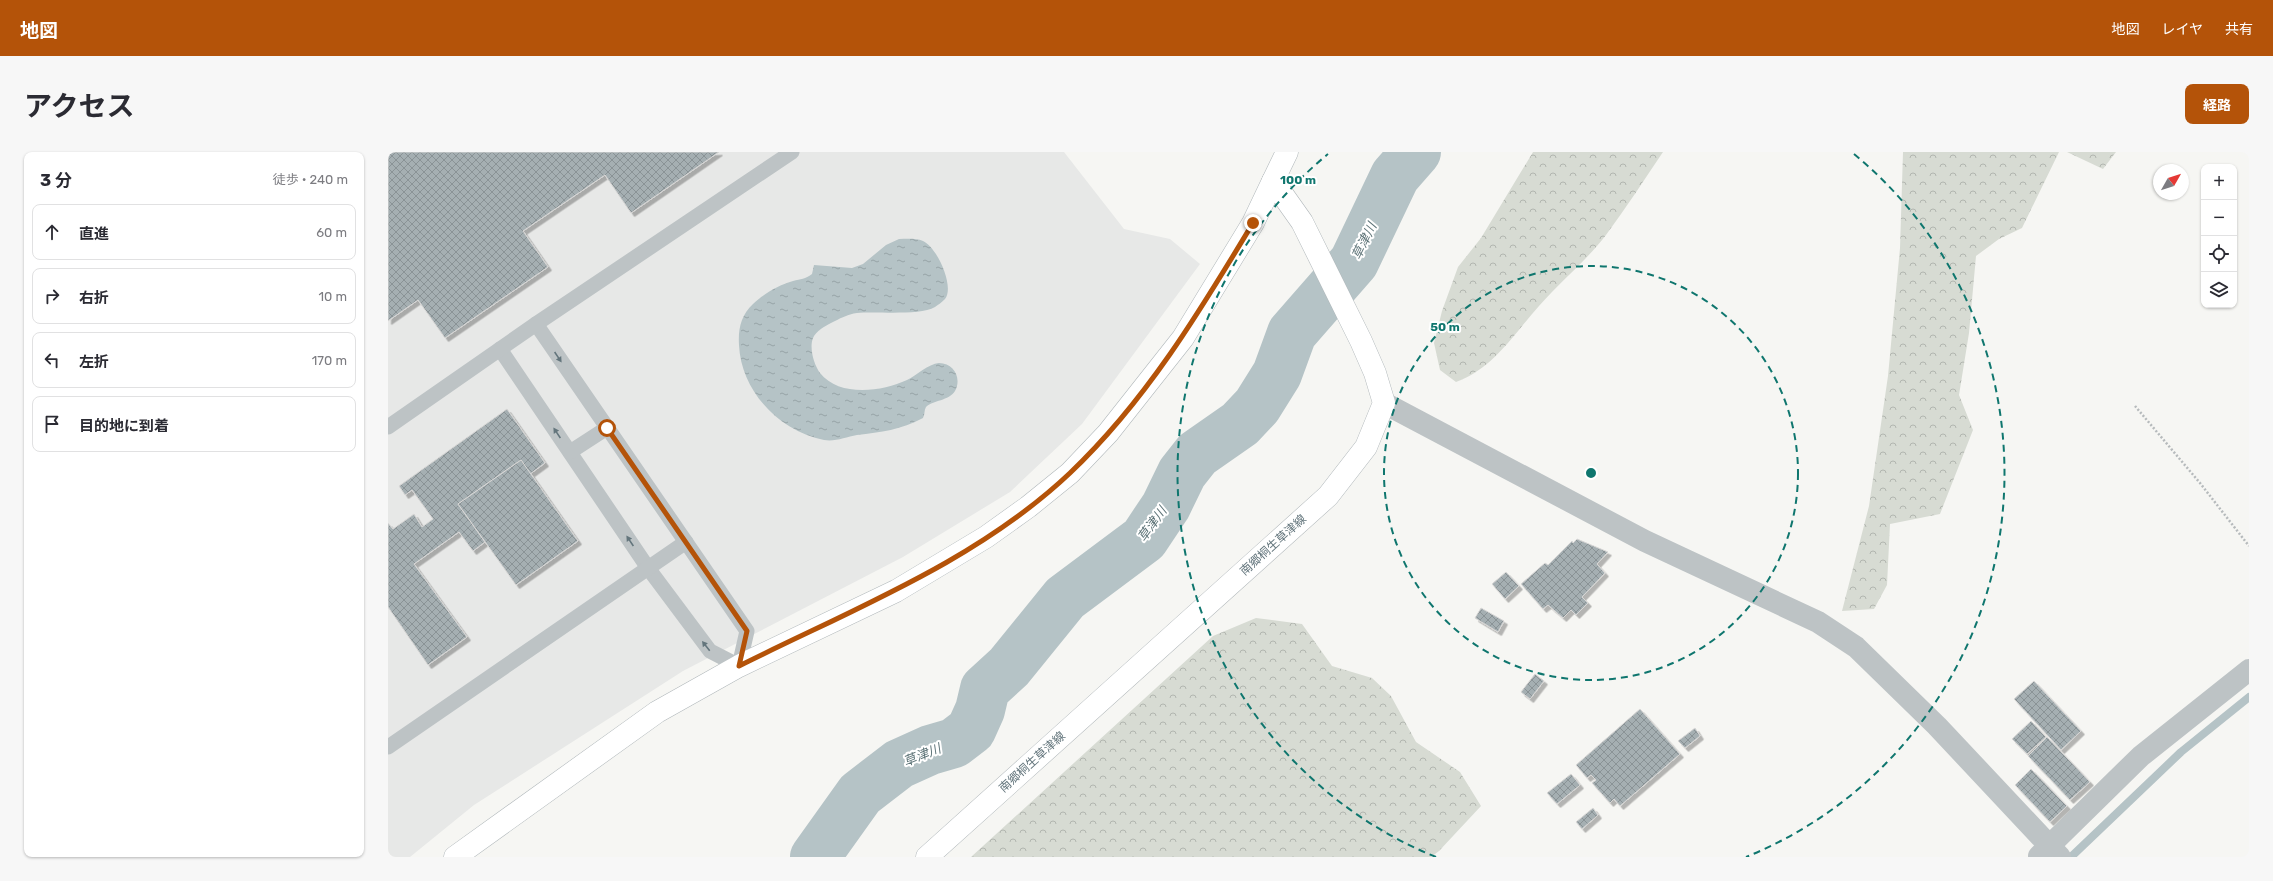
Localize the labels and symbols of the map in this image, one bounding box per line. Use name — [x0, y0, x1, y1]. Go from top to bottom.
north arrow — [2153, 164, 2189, 200]
text: 100 m — [1280, 173, 1316, 187]
route end — [1244, 214, 1262, 232]
water label: 草津川 — [1349, 218, 1380, 262]
text: 50 m — [1430, 320, 1460, 334]
one-way arrow — [554, 351, 562, 362]
route start — [598, 419, 616, 437]
one-way arrow — [553, 428, 561, 438]
centre of rings — [1584, 466, 1598, 480]
water label: 草津川 — [1134, 502, 1171, 544]
street label: 南郷桐生草津線 — [1237, 512, 1309, 578]
one-way arrow — [626, 535, 634, 546]
one-way arrow — [702, 640, 711, 651]
street label: 南郷桐生草津線 — [996, 729, 1068, 795]
water label: 草津川 — [901, 740, 945, 769]

